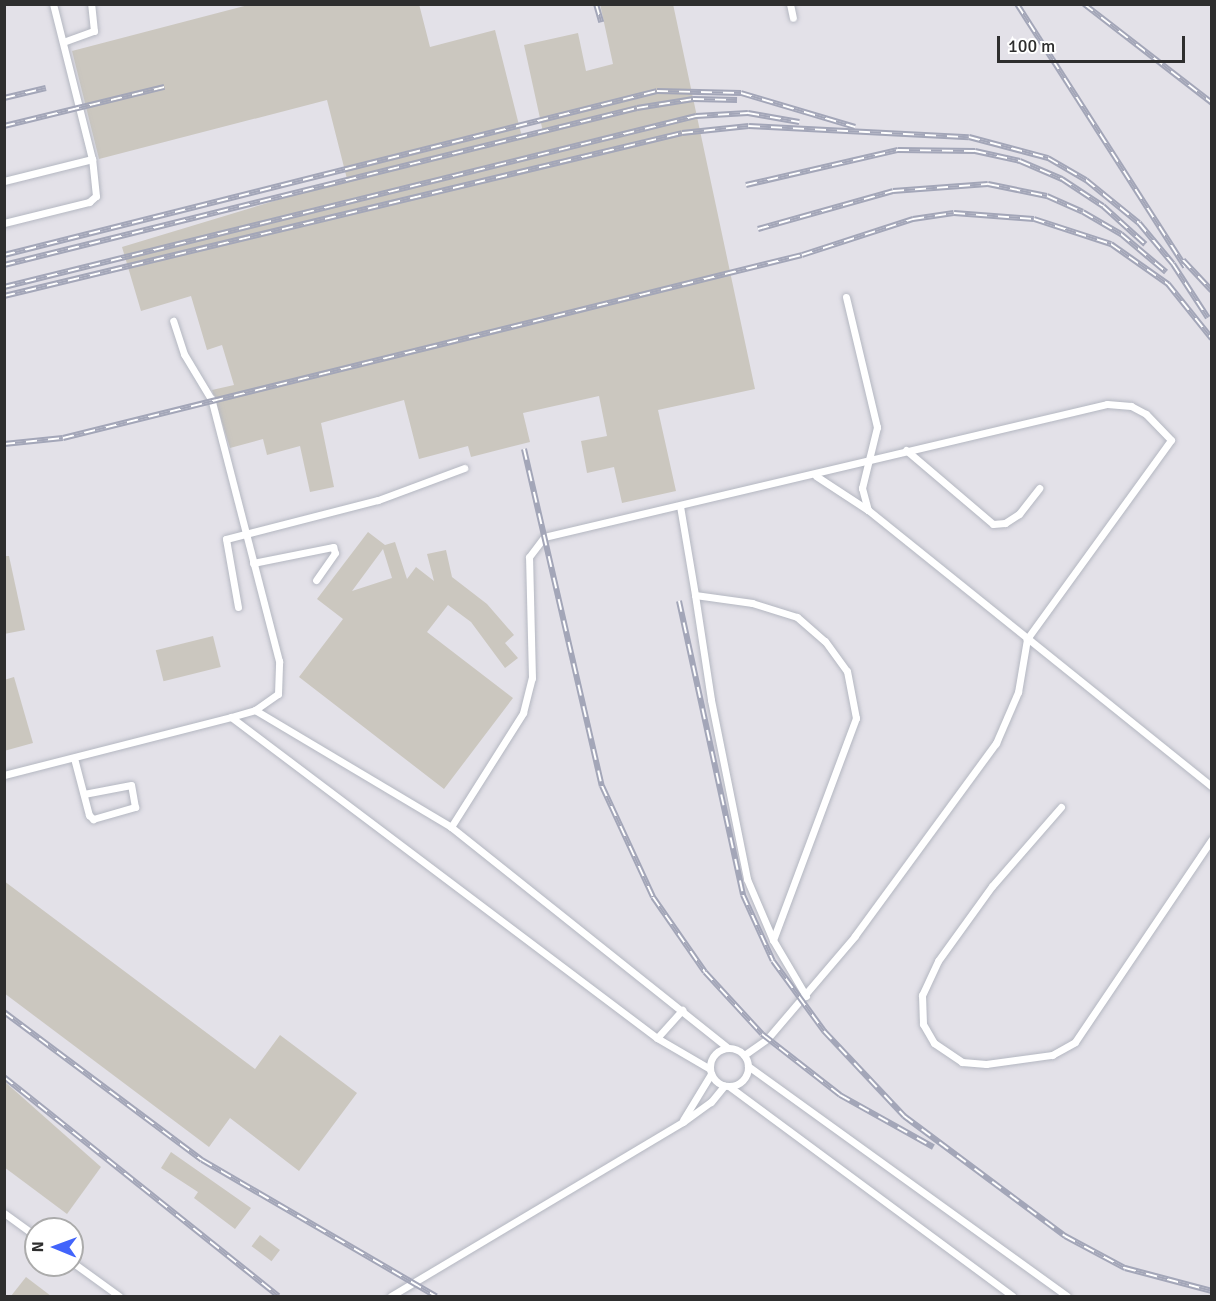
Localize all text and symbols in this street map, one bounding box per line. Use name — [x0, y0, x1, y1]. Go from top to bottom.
scale bar — [1000, 24, 1188, 62]
text: 100 m — [1008, 35, 1055, 57]
north arrow — [24, 1217, 84, 1277]
text: N — [28, 1241, 48, 1252]

